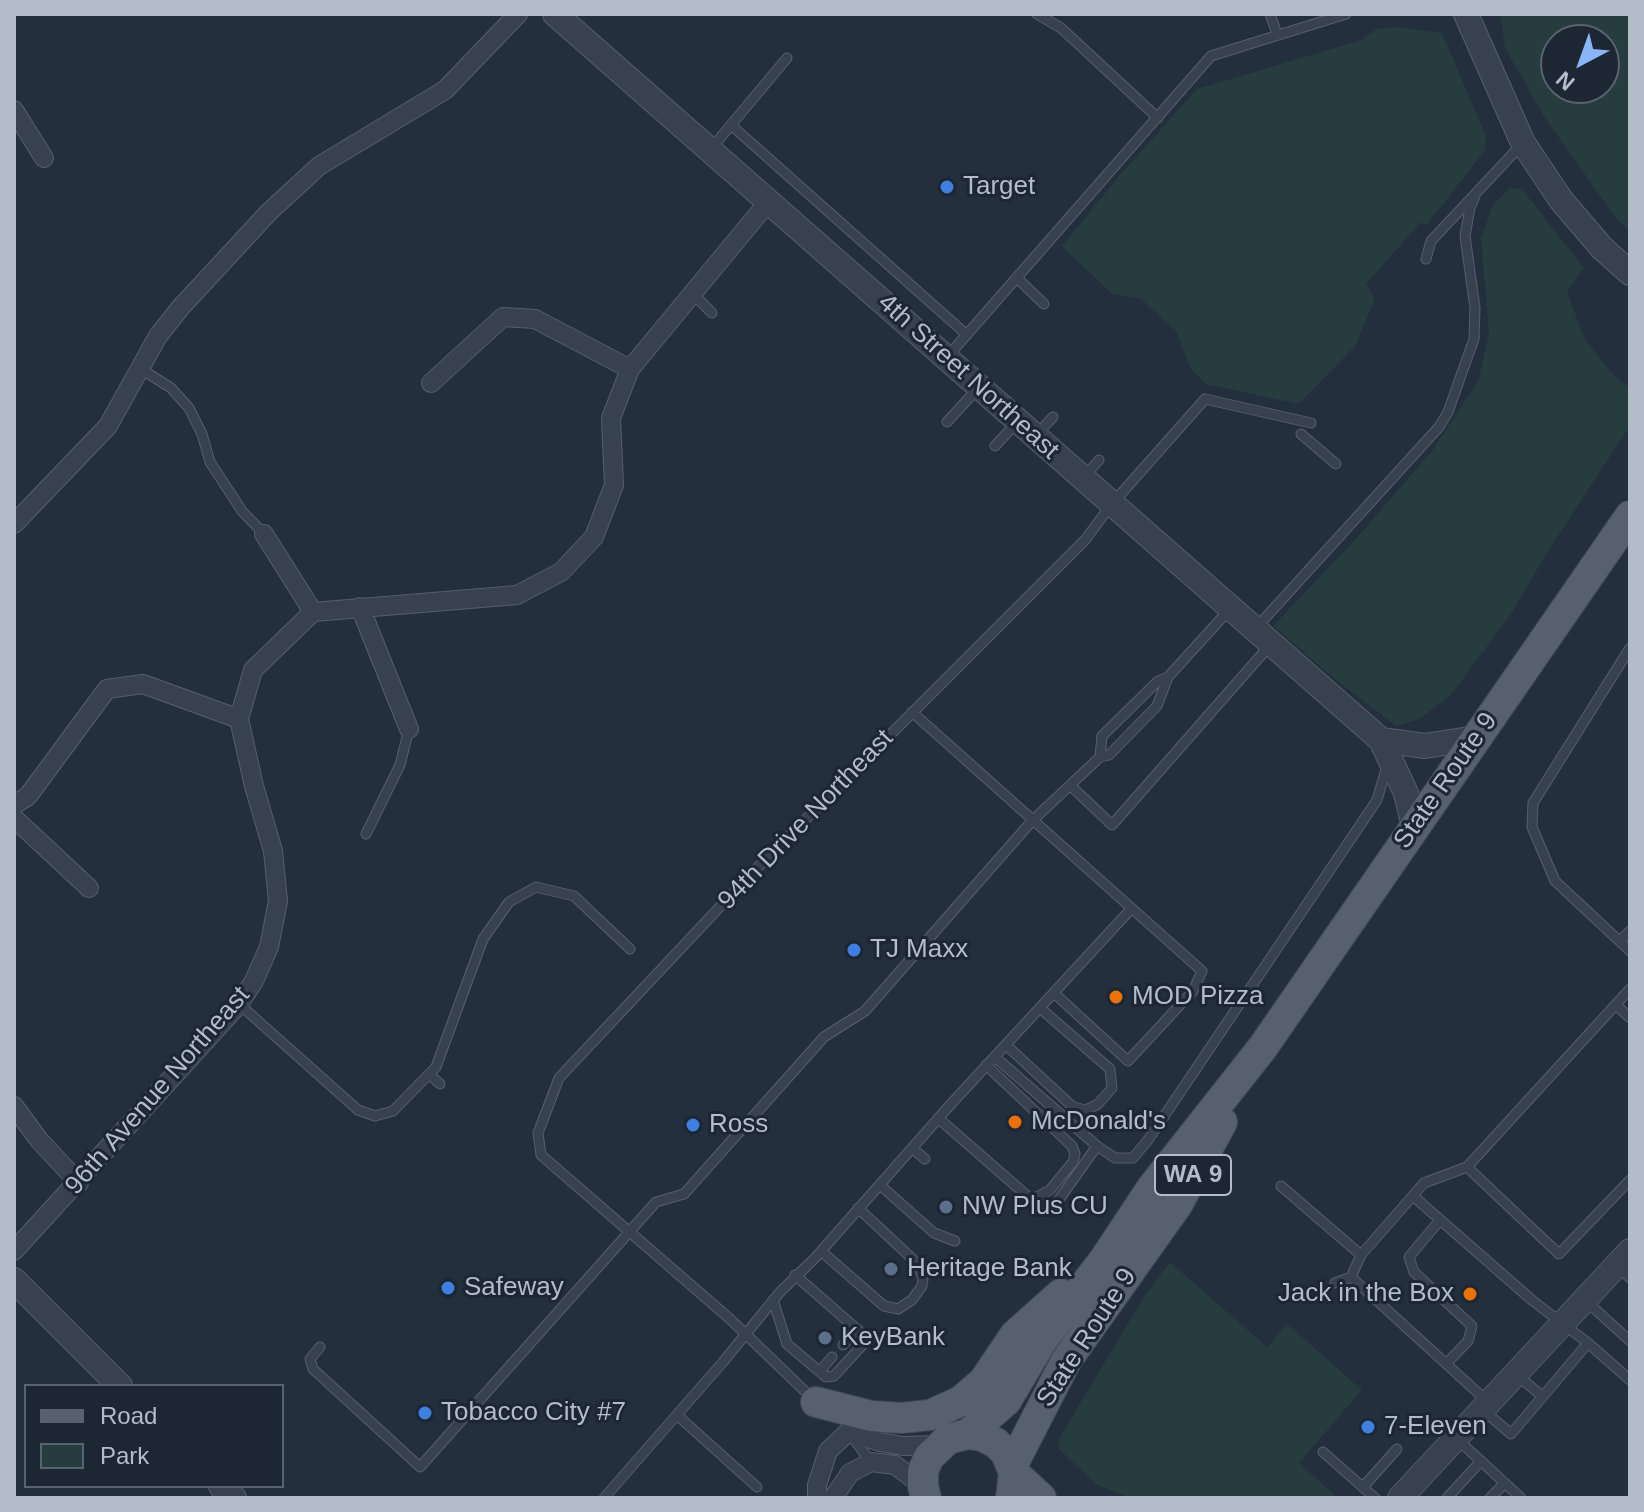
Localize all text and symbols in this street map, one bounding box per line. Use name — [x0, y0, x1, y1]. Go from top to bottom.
north arrow — [1540, 24, 1620, 104]
text: N — [1551, 66, 1579, 96]
place label: Target — [963, 171, 1035, 203]
marker: Target — [938, 178, 956, 196]
street label: 4th Street Northeast — [871, 288, 1065, 466]
street label: State Route 9 — [1388, 707, 1504, 855]
street label: 94th Drive Northeast — [712, 723, 900, 917]
place label: TJ Maxx — [870, 934, 968, 966]
marker: TJ Maxx — [845, 941, 863, 959]
street label: 96th Avenue Northeast — [59, 981, 257, 1201]
place label: MOD Pizza — [1132, 981, 1263, 1013]
marker: MOD Pizza — [1107, 988, 1125, 1006]
place label: McDonald's — [1031, 1106, 1166, 1138]
place label: Ross — [709, 1109, 768, 1141]
marker: McDonald's — [1006, 1113, 1024, 1131]
marker: Ross — [684, 1116, 702, 1134]
road number: WA 9 — [1155, 1155, 1231, 1195]
place label: NW Plus CU — [962, 1191, 1108, 1223]
marker: NW Plus CU — [937, 1198, 955, 1216]
place label: Heritage Bank — [907, 1253, 1072, 1285]
marker: Heritage Bank — [882, 1260, 900, 1278]
street label: State Route 9 — [1031, 1263, 1143, 1413]
place label: Safeway — [464, 1272, 564, 1304]
place label: Jack in the Box — [1278, 1278, 1454, 1310]
marker: Safeway — [439, 1279, 457, 1297]
marker: Jack in the Box — [1461, 1285, 1479, 1303]
place label: KeyBank — [841, 1322, 945, 1354]
marker: KeyBank — [816, 1329, 834, 1347]
legend — [24, 1384, 284, 1488]
place label: Tobacco City #7 — [441, 1397, 626, 1429]
text: Road — [100, 1402, 157, 1429]
marker: Tobacco City #7 — [416, 1404, 434, 1422]
place label: 7-Eleven — [1384, 1411, 1487, 1443]
marker: 7-Eleven — [1359, 1418, 1377, 1436]
text: Park — [100, 1442, 149, 1469]

